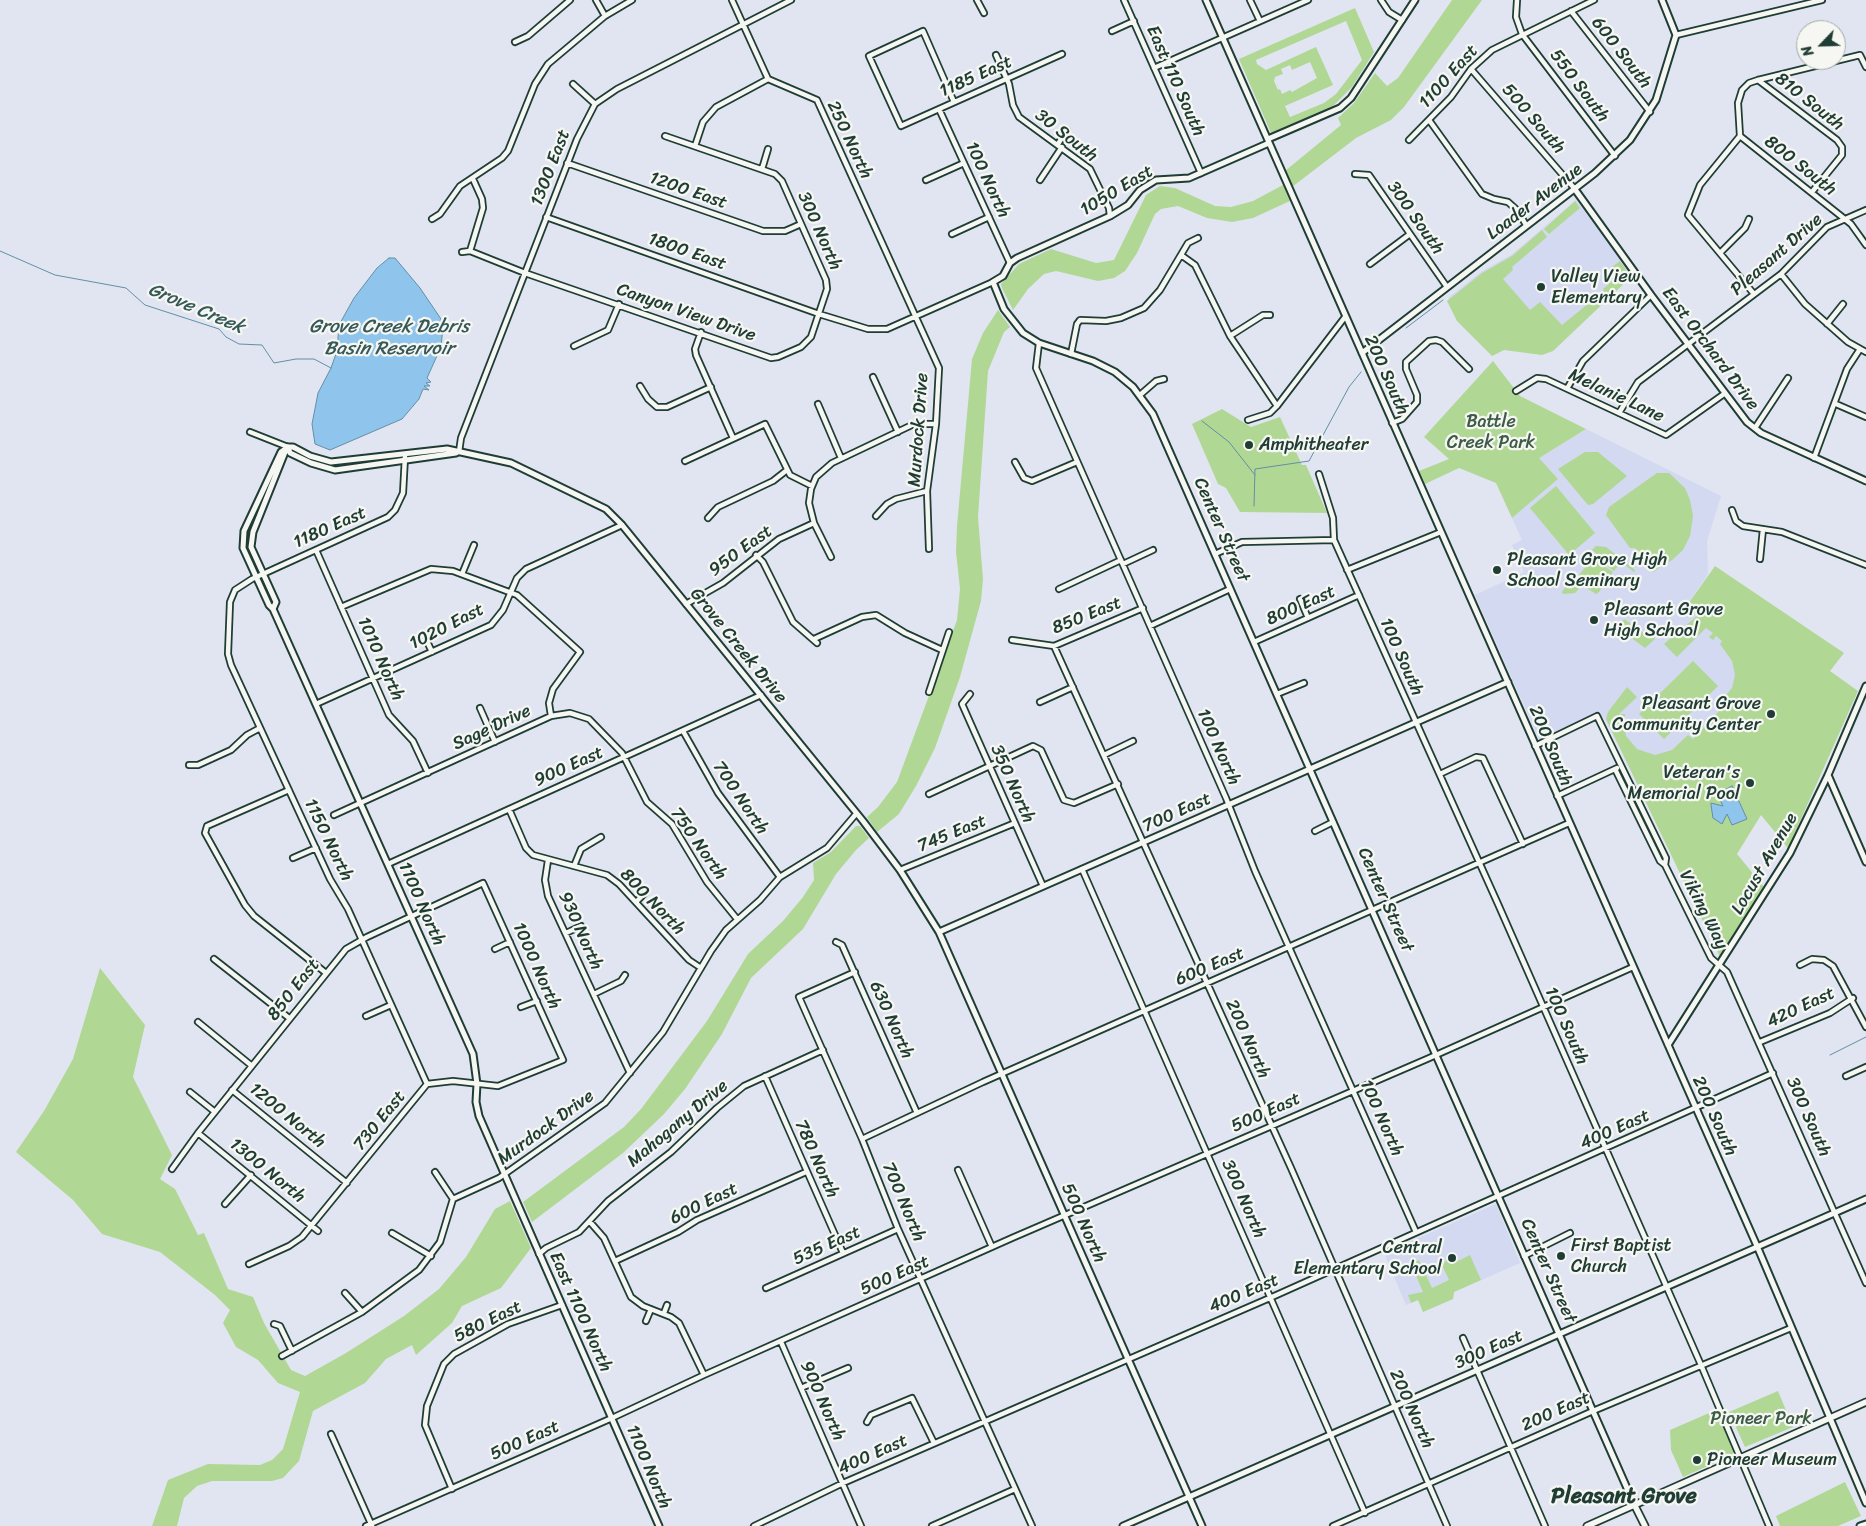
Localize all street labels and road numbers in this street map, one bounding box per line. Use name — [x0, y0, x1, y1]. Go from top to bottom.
street label: 600 South — [1586, 13, 1656, 93]
street label: East 110 South — [1141, 22, 1209, 140]
street label: 1100 East — [1415, 41, 1483, 113]
street label: 550 South — [1545, 45, 1613, 127]
street label: 1185 East — [936, 51, 1016, 103]
street label: 810 South — [1770, 68, 1848, 136]
street label: 500 South — [1497, 80, 1569, 158]
street label: 250 North — [822, 97, 876, 183]
street label: 30 South — [1030, 105, 1102, 167]
street label: 1300 East — [527, 127, 575, 209]
street label: 800 South — [1760, 131, 1840, 201]
street label: 100 North — [960, 139, 1014, 221]
street label: Loader Avenue — [1483, 159, 1587, 245]
street label: 1050 East — [1077, 161, 1157, 221]
street label: 1200 East — [646, 168, 730, 214]
street label: 300 South — [1382, 177, 1448, 259]
street label: 300 North — [792, 188, 846, 274]
street label: Pleasant Drive — [1727, 209, 1827, 301]
street label: 1800 East — [645, 229, 729, 275]
street label: Canyon View Drive — [614, 279, 758, 347]
street label: East Orchard Drive — [1657, 283, 1763, 415]
street label: 200 South — [1359, 332, 1413, 418]
street label: Melanie Lane — [1565, 364, 1667, 428]
street label: Murdock Drive — [904, 372, 934, 488]
street label: Center Street — [1188, 475, 1254, 585]
street label: 1180 East — [290, 502, 370, 554]
street label: 950 East — [705, 521, 777, 581]
street label: 800 East — [1263, 581, 1339, 631]
street label: Grove Creek Drive — [685, 584, 791, 708]
street label: 850 East — [1049, 592, 1125, 640]
street label: 1020 East — [406, 599, 488, 655]
street label: 1010 North — [352, 614, 408, 704]
street label: 100 South — [1374, 615, 1428, 699]
street label: Sage Drive — [449, 700, 535, 756]
street label: 200 South — [1523, 703, 1577, 789]
street label: 100 North — [1192, 705, 1244, 789]
street label: 900 East — [531, 742, 607, 792]
street label: 350 North — [985, 742, 1039, 826]
street label: 700 North — [708, 757, 772, 839]
street label: 700 East — [1139, 788, 1215, 838]
street label: 1150 North — [299, 795, 357, 885]
street label: 750 North — [665, 804, 731, 884]
street label: Locust Avenue — [1727, 809, 1803, 919]
street label: 745 East — [914, 810, 990, 858]
street label: Center Street — [1352, 845, 1418, 955]
street label: 1100 North — [393, 859, 449, 949]
street label: 800 North — [615, 864, 689, 940]
street label: Viking Way — [1674, 867, 1732, 953]
street label: 930 North — [553, 889, 607, 973]
street label: 1000 North — [507, 919, 565, 1013]
street label: 600 East — [1172, 943, 1248, 991]
street label: 850 East — [263, 955, 325, 1025]
street label: 630 North — [864, 978, 918, 1062]
street label: 420 East — [1763, 983, 1839, 1033]
street label: 100 South — [1539, 984, 1593, 1068]
street label: 200 North — [1220, 996, 1274, 1082]
street label: 200 South — [1687, 1073, 1741, 1159]
street label: 300 South — [1781, 1074, 1835, 1160]
street label: Mahogany Drive — [623, 1076, 733, 1172]
street label: 100 North — [1355, 1076, 1407, 1160]
street label: 1200 North — [245, 1079, 329, 1153]
street label: 730 East — [349, 1086, 411, 1156]
street label: Murdock Drive — [493, 1086, 599, 1170]
street label: 500 East — [1228, 1088, 1304, 1138]
street label: 400 East — [1577, 1105, 1653, 1155]
street label: 780 North — [789, 1116, 843, 1202]
street label: 1300 North — [225, 1134, 309, 1208]
street label: 300 North — [1216, 1156, 1270, 1242]
street label: 700 North — [877, 1159, 929, 1245]
street label: 600 East — [667, 1178, 741, 1230]
street label: 500 North — [1056, 1180, 1110, 1266]
street label: Center Street — [1515, 1216, 1581, 1326]
street label: 535 East — [790, 1222, 864, 1270]
street label: East 1100 North — [544, 1249, 616, 1375]
street label: 500 East — [857, 1251, 933, 1301]
street label: 400 East — [1206, 1270, 1282, 1318]
street label: 580 East — [450, 1296, 526, 1348]
street label: 300 East — [1451, 1325, 1527, 1375]
street label: 900 North — [795, 1358, 849, 1444]
street label: 200 North — [1384, 1366, 1438, 1452]
street label: 200 East — [1518, 1387, 1594, 1437]
street label: 500 East — [487, 1416, 563, 1466]
street label: 1100 North — [621, 1422, 675, 1512]
street label: 400 East — [835, 1430, 911, 1480]

